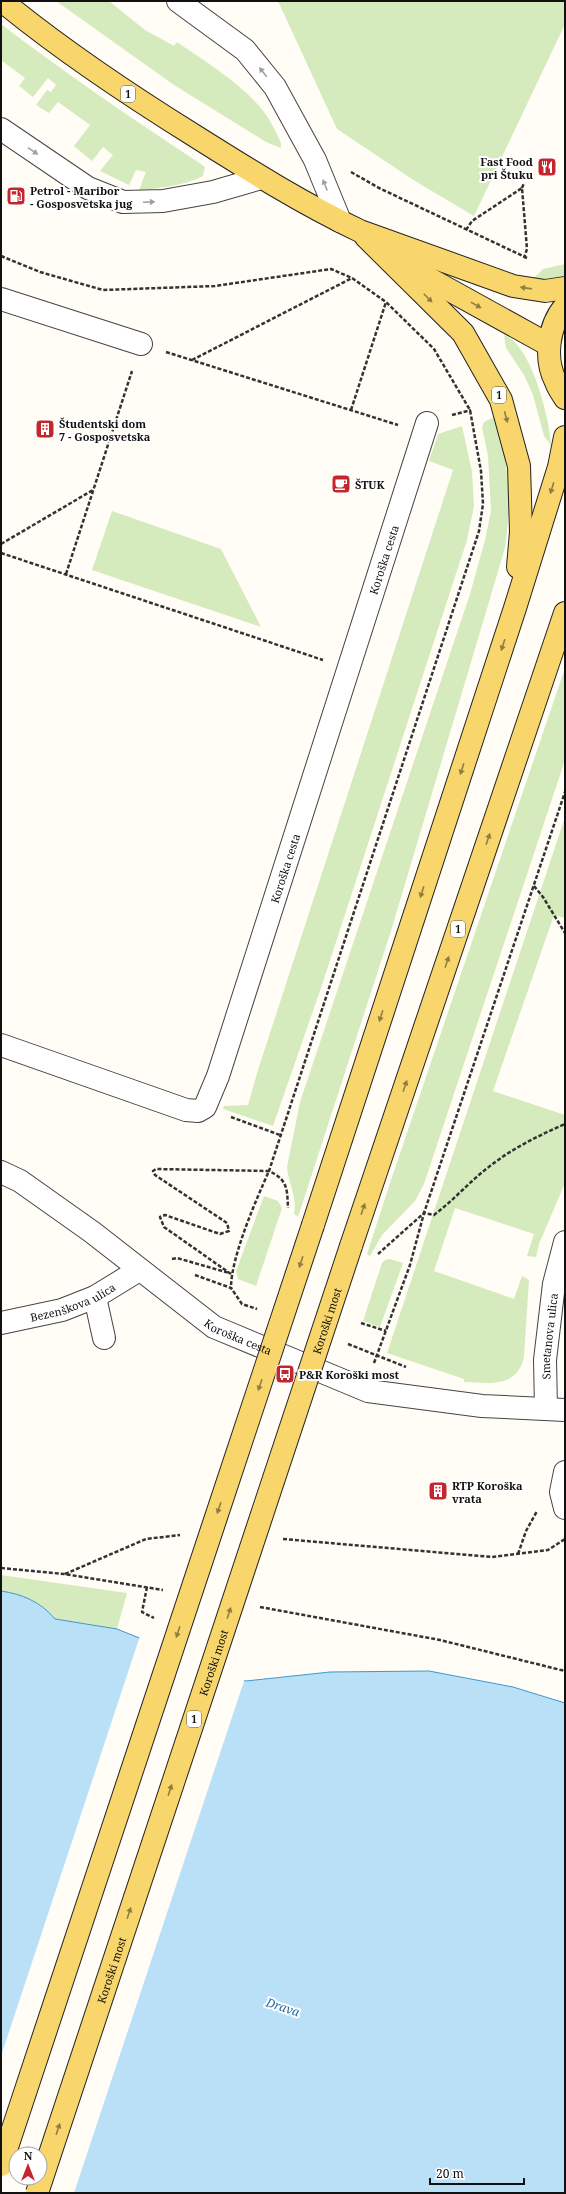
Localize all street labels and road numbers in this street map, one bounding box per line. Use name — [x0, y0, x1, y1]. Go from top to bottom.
road number: 1 — [121, 86, 135, 102]
road number: 1 — [492, 387, 506, 403]
street label: Koroška cesta — [365, 523, 401, 596]
street label: Koroška cesta — [266, 832, 303, 905]
road number: 1 — [451, 921, 465, 937]
street label: Bezenškova ulica — [29, 1279, 118, 1324]
street label: Koroški most — [308, 1286, 344, 1356]
street label: Smetanova ulica — [537, 1292, 560, 1380]
street label: Koroška cesta — [202, 1315, 274, 1358]
street label: Koroški most — [195, 1627, 231, 1697]
road number: 1 — [187, 1711, 201, 1727]
street label: Koroški most — [93, 1935, 129, 2005]

